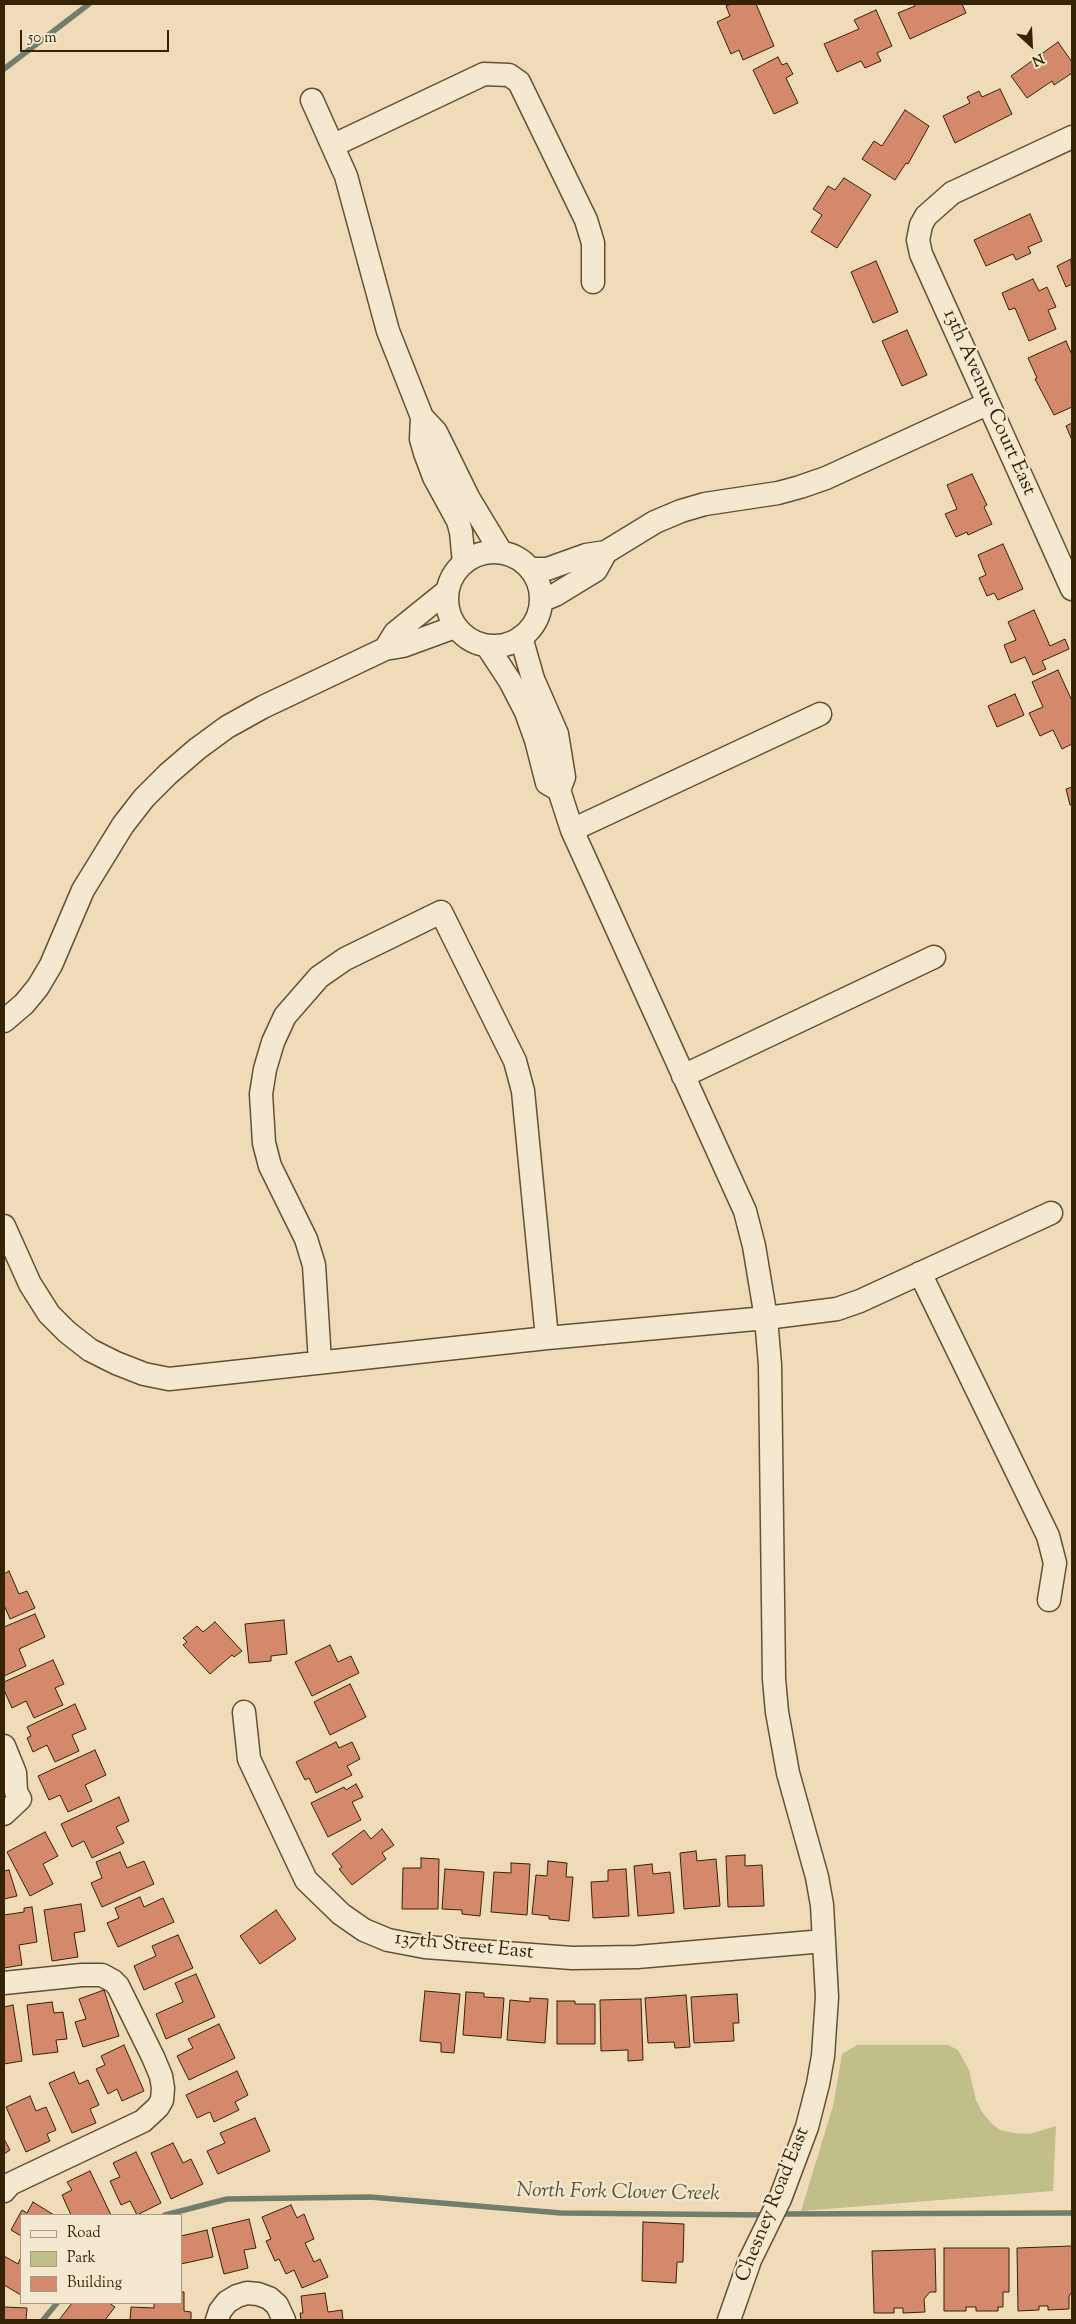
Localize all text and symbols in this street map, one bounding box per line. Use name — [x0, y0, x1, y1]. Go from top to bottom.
scale bar — [22, 20, 171, 52]
north arrow — [1006, 20, 1056, 70]
text: 50 m — [28, 28, 57, 49]
text: N — [1028, 47, 1047, 70]
street label: 13th Avenue Court East — [936, 306, 1040, 500]
street label: 137th Street East — [393, 1928, 535, 1966]
street label: Chesney Road East — [732, 2124, 816, 2286]
water label: North Fork Clover Creek — [516, 2180, 720, 2208]
legend — [20, 2214, 182, 2304]
text: Road — [67, 2223, 101, 2244]
text: Park — [67, 2248, 96, 2269]
text: Building — [67, 2273, 122, 2294]

